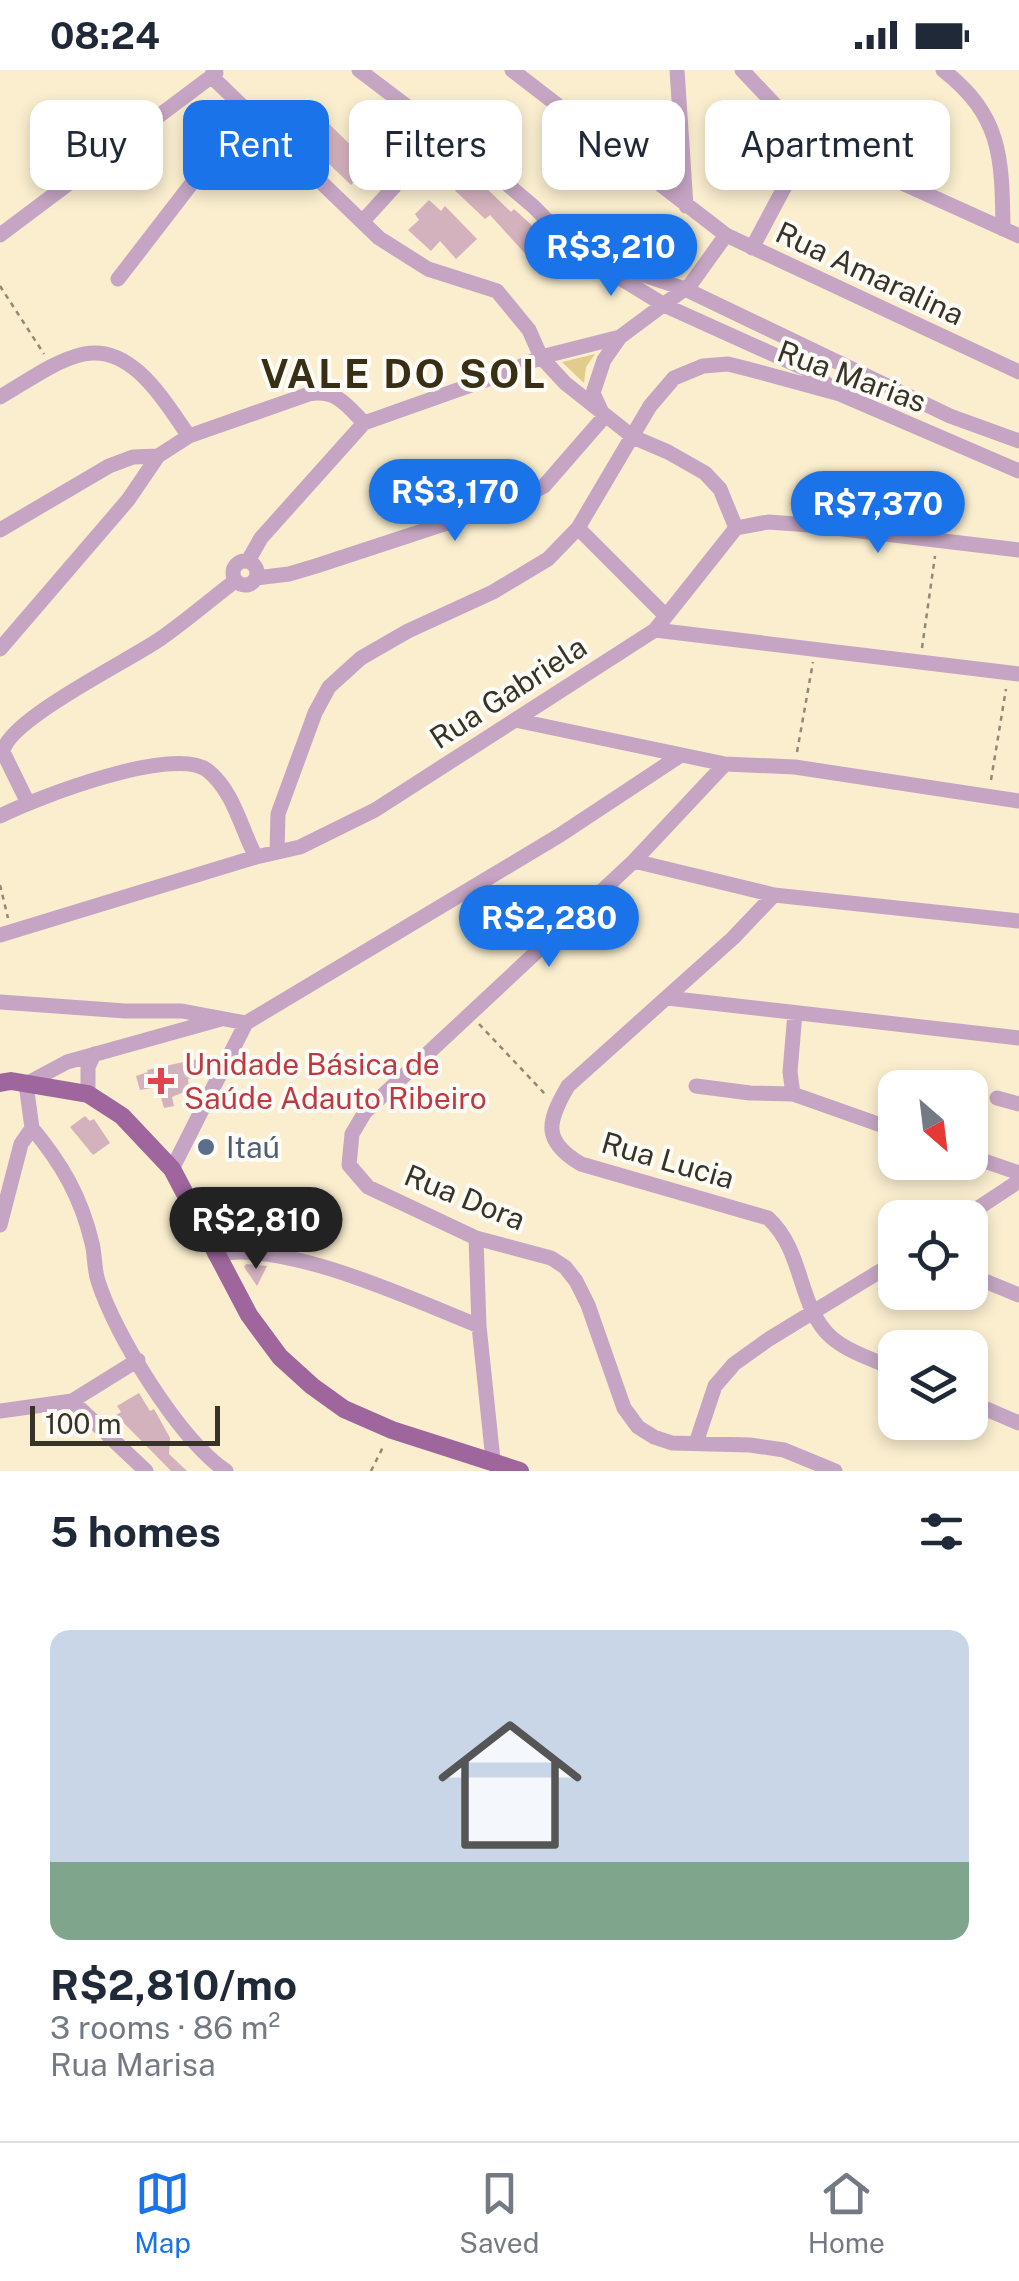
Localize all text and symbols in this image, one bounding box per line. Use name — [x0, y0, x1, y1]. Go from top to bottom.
text: 08:24 — [50, 13, 160, 58]
chip: Buy — [30, 100, 163, 190]
chip: Rent — [183, 100, 329, 190]
chip: Filters — [349, 100, 522, 190]
chip: New — [542, 100, 685, 190]
chip: Apartment — [705, 100, 950, 190]
pin: R$3,210 — [519, 214, 703, 299]
street label: Rua Amaralina — [770, 214, 970, 332]
text: R$3,210 — [546, 228, 676, 265]
street label: Rua Marias — [773, 333, 931, 419]
district label: VALE DO SOL — [261, 350, 547, 397]
pin: R$3,170 — [363, 459, 547, 544]
pin: R$7,370 — [786, 471, 970, 556]
text: R$3,170 — [391, 473, 519, 510]
text: R$7,370 — [813, 485, 943, 522]
street label: Rua Gabriela — [423, 628, 593, 756]
pin: R$2,280 — [457, 885, 641, 970]
text: R$2,280 — [481, 899, 617, 936]
place label: Unidade Básica de Saúde Adauto Ribeiro — [184, 1046, 487, 1116]
marker: Unidade Básica de Saúde Adauto Ribeiro — [148, 1068, 174, 1094]
north arrow — [878, 1070, 988, 1180]
map controls — [878, 1070, 988, 1440]
street label: Rua Lucia — [598, 1124, 738, 1196]
place label: Itaú — [226, 1129, 280, 1165]
marker: Itaú — [195, 1136, 217, 1158]
street label: Rua Dora — [399, 1157, 531, 1237]
pin: R$2,810 — [164, 1187, 348, 1272]
button: locate — [878, 1200, 988, 1310]
text: R$2,810 — [191, 1201, 321, 1238]
button: layers — [878, 1330, 988, 1440]
scale bar — [30, 1401, 220, 1446]
text: 100 m — [45, 1407, 122, 1440]
icon: filters — [914, 1504, 969, 1559]
text: 5 homes — [50, 1507, 221, 1556]
icon: home — [420, 1695, 600, 1875]
text: R$2,810/mo — [50, 1960, 297, 2009]
text: 3 rooms · 86 m² — [50, 2009, 280, 2046]
text: Rua Marisa — [50, 2046, 216, 2083]
tab: Map — [134, 2166, 191, 2259]
tab: Saved — [459, 2166, 539, 2259]
tab: Home — [808, 2166, 885, 2259]

